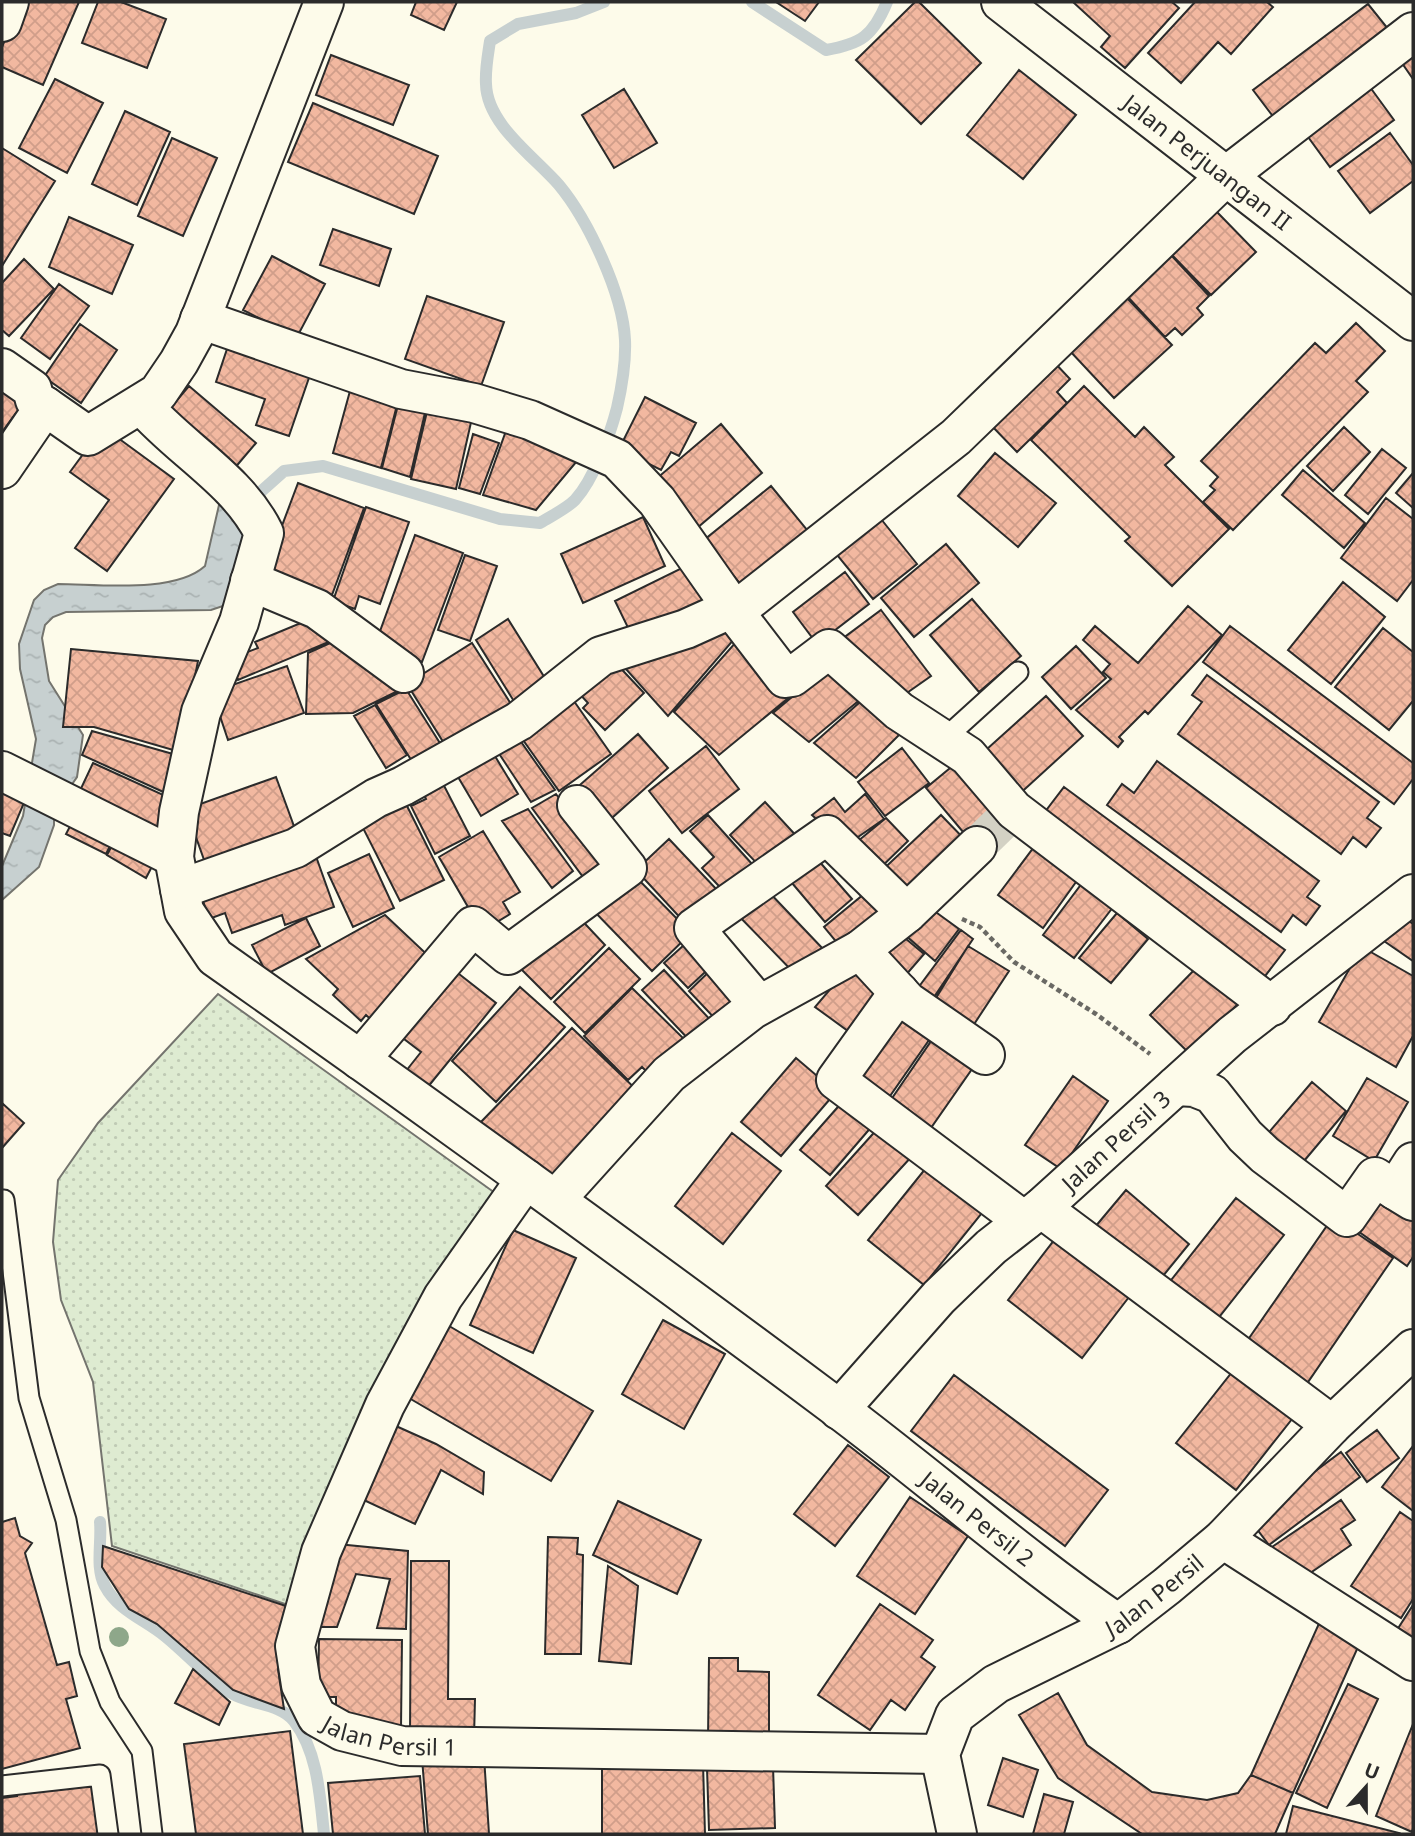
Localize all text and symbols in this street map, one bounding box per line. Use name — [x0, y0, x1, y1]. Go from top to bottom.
street label: Jalan Perjuangan II — [1115, 85, 1298, 237]
street label: Jalan Persil 3 — [1053, 1083, 1177, 1200]
street label: Jalan Persil 2 — [913, 1462, 1041, 1573]
street label: Jalan Persil — [1098, 1546, 1210, 1645]
street label: Jalan Persil 1 — [315, 1706, 457, 1763]
north arrow — [1331, 1752, 1401, 1822]
text: U — [1361, 1756, 1383, 1786]

